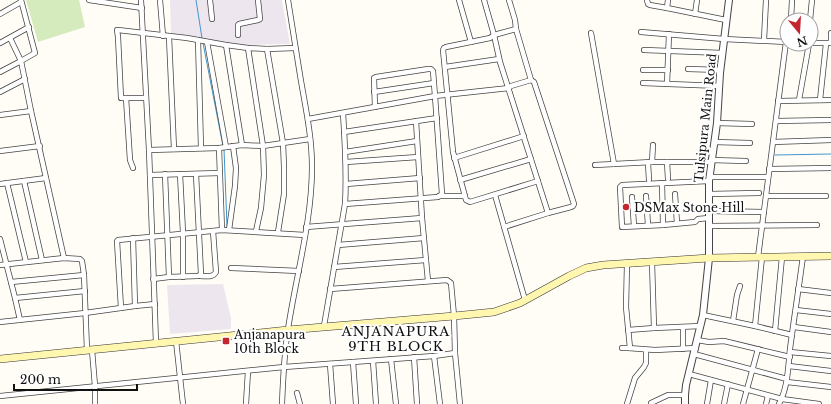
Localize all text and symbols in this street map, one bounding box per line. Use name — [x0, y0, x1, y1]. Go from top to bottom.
north arrow — [779, 12, 819, 52]
text: N — [794, 33, 809, 50]
street label: Tulsipura Main Road — [691, 53, 719, 183]
place label: DSMax Stone Hill — [634, 200, 744, 215]
marker: DSMax Stone Hill — [621, 202, 631, 212]
district label: ANJANAPURA 9TH BLOCK — [341, 323, 450, 355]
place label: Anjanapura 10th Block — [233, 327, 306, 356]
marker: Anjanapura 10th Block — [221, 336, 231, 346]
scale bar — [14, 366, 137, 392]
text: 200 m — [20, 372, 61, 387]

